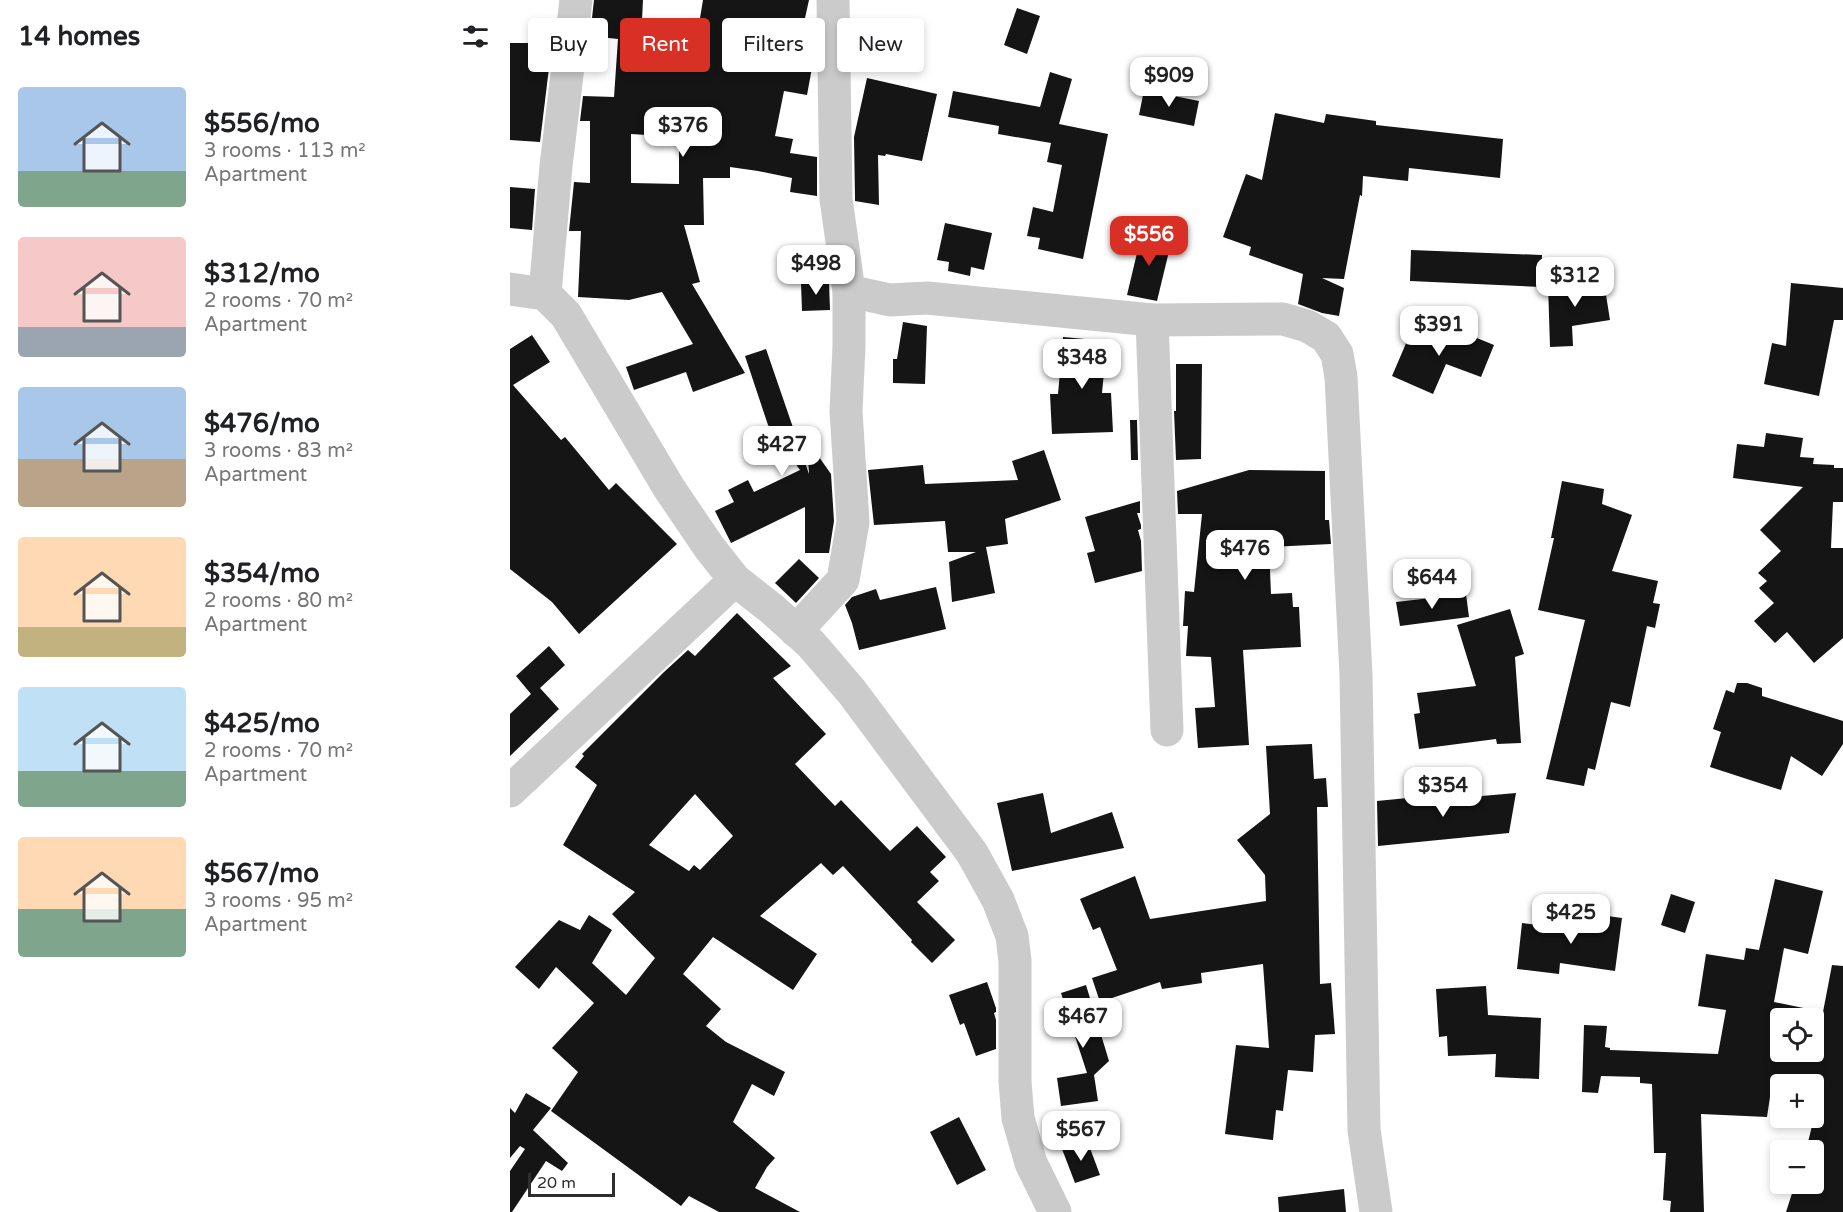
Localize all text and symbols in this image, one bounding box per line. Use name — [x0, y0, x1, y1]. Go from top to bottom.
chip: Buy — [528, 18, 608, 72]
chip: Rent — [620, 18, 710, 72]
chip: Filters — [722, 18, 825, 72]
chip: New — [837, 18, 924, 72]
icon: filters — [459, 20, 492, 53]
text: 14 homes — [18, 21, 140, 52]
pin: $909 — [1133, 57, 1205, 108]
text: $909 — [1144, 64, 1194, 88]
pin: $376 — [647, 107, 719, 158]
text: $556/mo — [204, 108, 320, 139]
icon: home — [66, 111, 138, 183]
text: $376 — [658, 114, 708, 138]
text: 3 rooms · 113 m² — [204, 139, 366, 163]
text: Apartment — [204, 163, 307, 187]
pin: $556 — [1113, 216, 1185, 267]
text: $556 — [1124, 223, 1174, 247]
pin: $498 — [780, 245, 852, 296]
text: $498 — [791, 252, 841, 276]
pin: $312 — [1539, 257, 1611, 308]
text: $312/mo — [204, 258, 320, 289]
icon: home — [66, 261, 138, 333]
text: $312 — [1550, 264, 1600, 288]
text: 2 rooms · 70 m² — [204, 289, 353, 313]
pin: $391 — [1403, 306, 1475, 357]
text: Apartment — [204, 313, 307, 337]
text: $391 — [1414, 313, 1464, 337]
pin: $348 — [1046, 339, 1118, 390]
text: $348 — [1057, 346, 1107, 370]
text: $476/mo — [204, 408, 320, 439]
icon: home — [66, 411, 138, 483]
pin: $427 — [746, 426, 818, 477]
text: $427 — [757, 433, 807, 457]
text: 3 rooms · 83 m² — [204, 439, 353, 463]
text: Apartment — [204, 463, 307, 487]
pin: $476 — [1209, 530, 1281, 581]
text: $476 — [1220, 537, 1270, 561]
text: $354/mo — [204, 558, 320, 589]
pin: $644 — [1396, 559, 1468, 610]
icon: home — [66, 561, 138, 633]
text: $644 — [1407, 566, 1457, 590]
text: 2 rooms · 80 m² — [204, 589, 353, 613]
text: Apartment — [204, 613, 307, 637]
text: $425/mo — [204, 708, 320, 739]
icon: home — [66, 711, 138, 783]
text: 2 rooms · 70 m² — [204, 739, 353, 763]
text: Apartment — [204, 763, 307, 787]
pin: $354 — [1407, 767, 1479, 818]
text: $354 — [1418, 774, 1468, 798]
text: $567/mo — [204, 858, 319, 889]
icon: home — [66, 861, 138, 933]
text: 3 rooms · 95 m² — [204, 889, 353, 913]
pin: $425 — [1535, 894, 1607, 945]
text: $425 — [1546, 901, 1596, 925]
text: Apartment — [204, 913, 307, 937]
pin: $467 — [1047, 998, 1119, 1049]
text: $467 — [1058, 1005, 1108, 1029]
map controls — [1770, 1008, 1824, 1194]
button: locate — [1770, 1008, 1824, 1062]
button: + — [1770, 1074, 1824, 1128]
pin: $567 — [1045, 1111, 1117, 1162]
text: $567 — [1056, 1118, 1106, 1142]
button: − — [1770, 1140, 1824, 1194]
scale bar — [528, 1170, 615, 1198]
text: 20 m — [537, 1173, 576, 1193]

